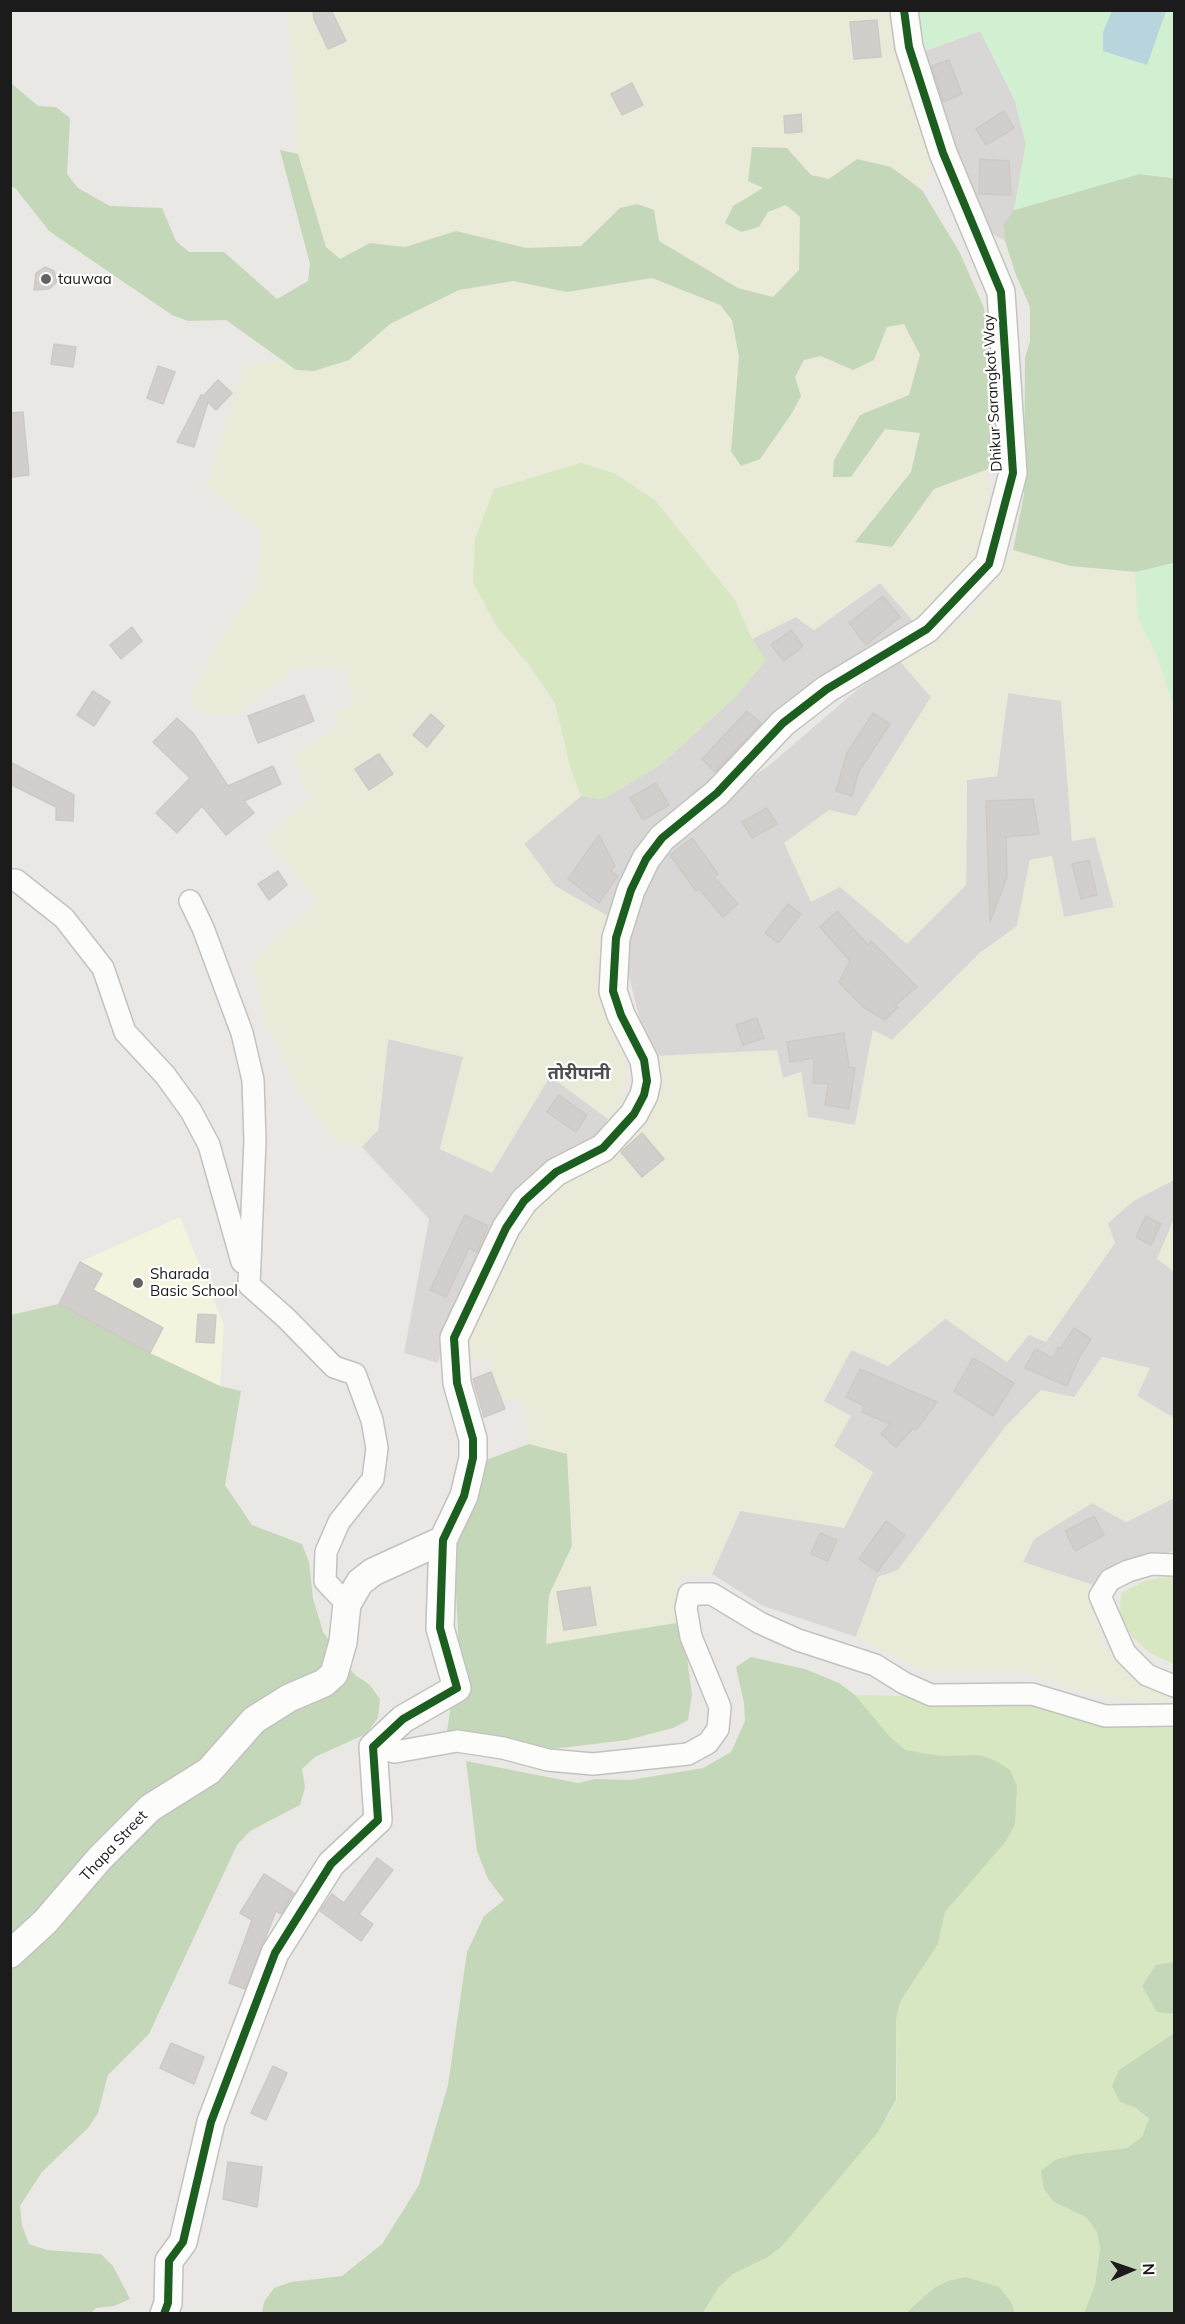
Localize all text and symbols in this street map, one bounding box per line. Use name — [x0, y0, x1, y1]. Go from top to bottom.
place label: tauwaa — [58, 270, 112, 288]
marker: tauwaa — [39, 272, 53, 286]
street label: Dhikur Sarangkot Way — [980, 314, 1006, 472]
district label: तोरीपानी — [548, 1063, 610, 1085]
place label: Sharada Basic School — [150, 1265, 238, 1300]
marker: Sharada Basic School — [131, 1276, 145, 1290]
street label: Thapa Street — [77, 1807, 151, 1885]
north arrow — [1101, 2240, 1161, 2300]
text: N — [1139, 2263, 1159, 2276]

